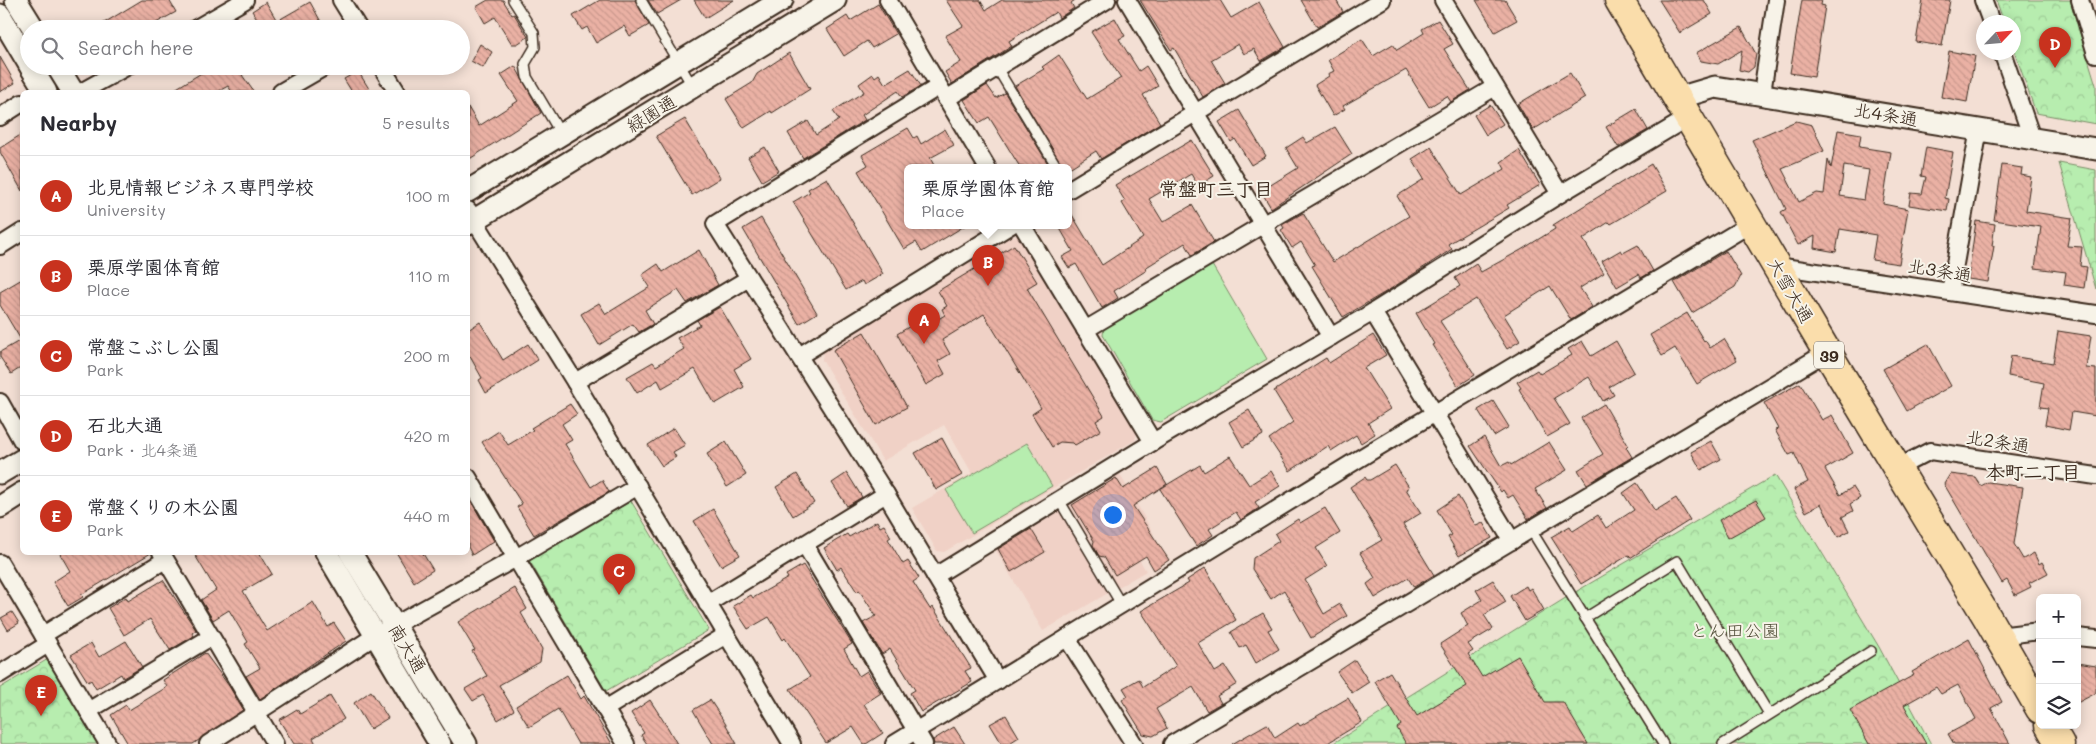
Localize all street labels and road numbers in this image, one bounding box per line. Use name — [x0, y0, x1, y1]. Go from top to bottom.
street label: 緑園通 — [622, 89, 680, 137]
street label: 北4条通 — [1852, 97, 1920, 131]
street label: 大雪大通 — [1763, 253, 1819, 327]
street label: 北3条通 — [1906, 253, 1974, 287]
road number: 39 — [1814, 342, 1844, 368]
street label: 北2条通 — [1965, 424, 2031, 458]
street label: 南大通 — [384, 619, 432, 677]

